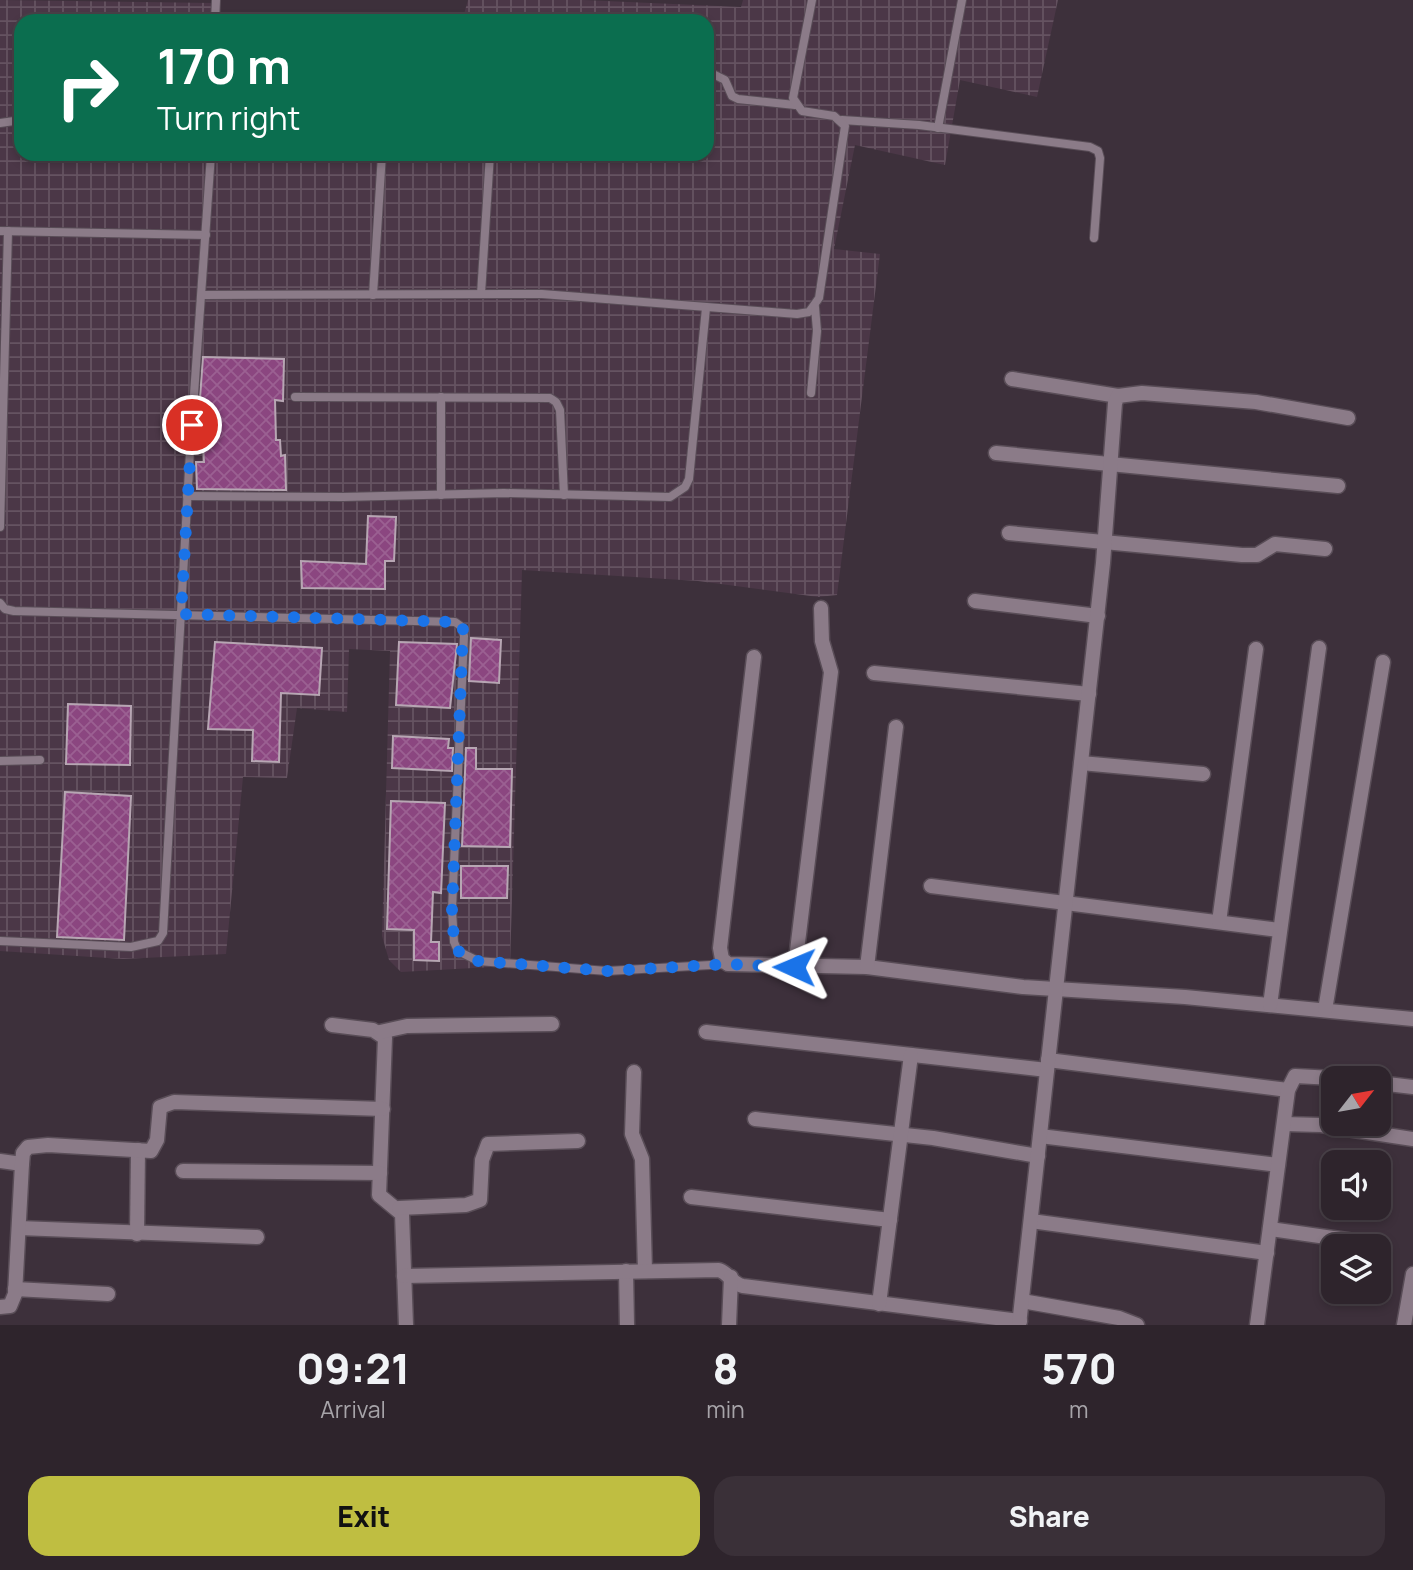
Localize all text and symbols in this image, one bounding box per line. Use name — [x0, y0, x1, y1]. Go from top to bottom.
text: 170 m — [157, 32, 291, 99]
icon: right — [42, 42, 133, 133]
text: Turn right — [157, 96, 300, 140]
pin — [162, 395, 222, 455]
icon: arrive — [173, 406, 211, 444]
position arrow — [757, 930, 831, 1004]
north arrow — [1321, 1066, 1391, 1136]
map controls — [1321, 1066, 1391, 1304]
button: sound — [1321, 1150, 1391, 1220]
button: layers — [1321, 1234, 1391, 1304]
text: 09:21 — [296, 1339, 410, 1397]
text: 8 — [712, 1339, 739, 1397]
text: 570 — [1041, 1339, 1117, 1397]
text: Arrival — [320, 1393, 386, 1425]
text: min — [706, 1393, 745, 1425]
text: m — [1069, 1393, 1089, 1425]
button: Exit — [28, 1476, 700, 1556]
button: Share — [714, 1476, 1385, 1556]

